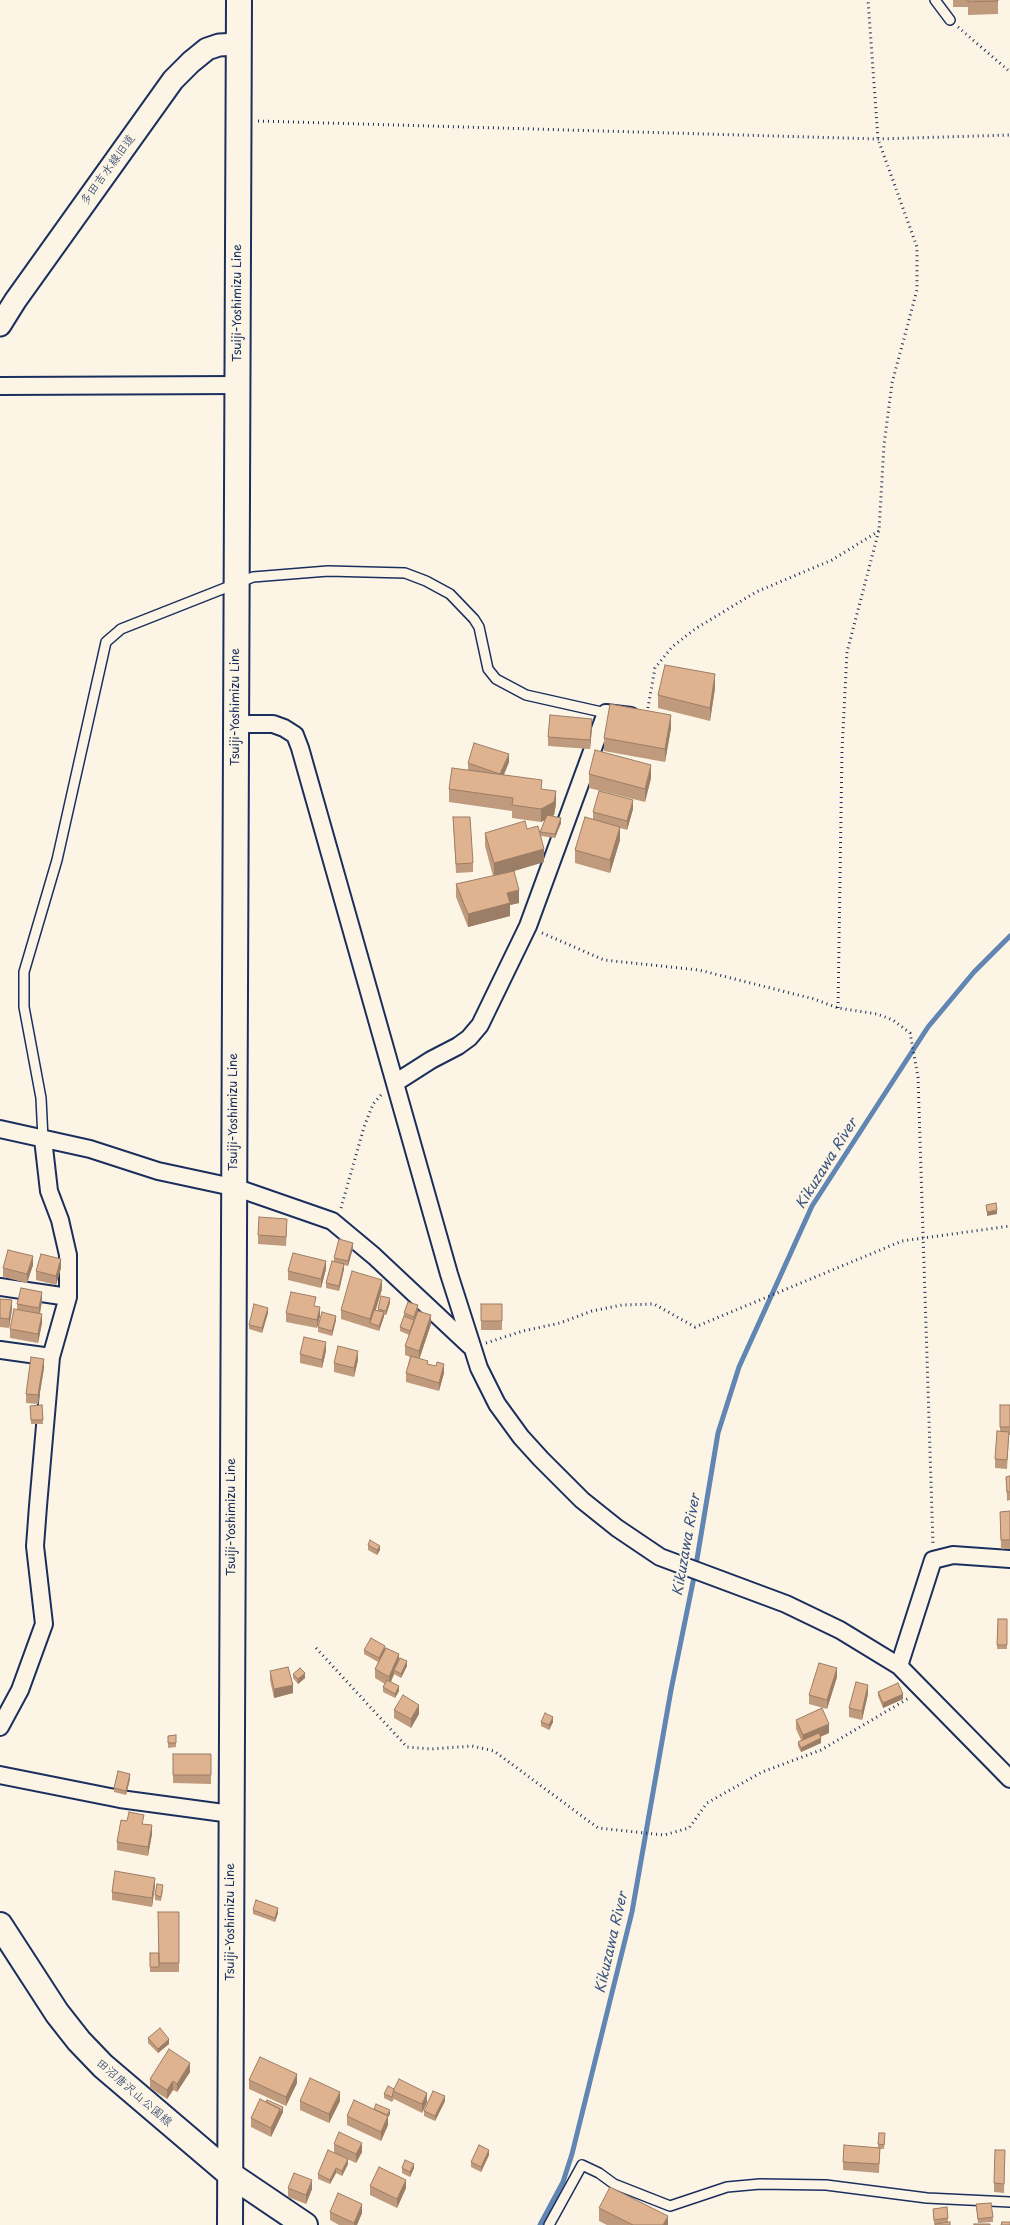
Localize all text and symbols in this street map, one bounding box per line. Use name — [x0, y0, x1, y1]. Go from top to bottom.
street label: 多田吉水線旧道 — [77, 132, 139, 208]
street label: Tsuiji-Yoshimizu Line — [231, 244, 245, 362]
street label: Tsuiji-Yoshimizu Line — [229, 648, 243, 766]
street label: Tsuiji-Yoshimizu Line — [227, 1053, 241, 1171]
water label: Kikuzawa River — [793, 1116, 861, 1212]
street label: Tsuiji-Yoshimizu Line — [225, 1458, 239, 1576]
water label: Kikuzawa River — [670, 1493, 704, 1597]
street label: Tsuiji-Yoshimizu Line — [224, 1863, 238, 1981]
water label: Kikuzawa River — [592, 1891, 632, 1995]
street label: 田沼唐沢山公園線 — [93, 2056, 175, 2130]

